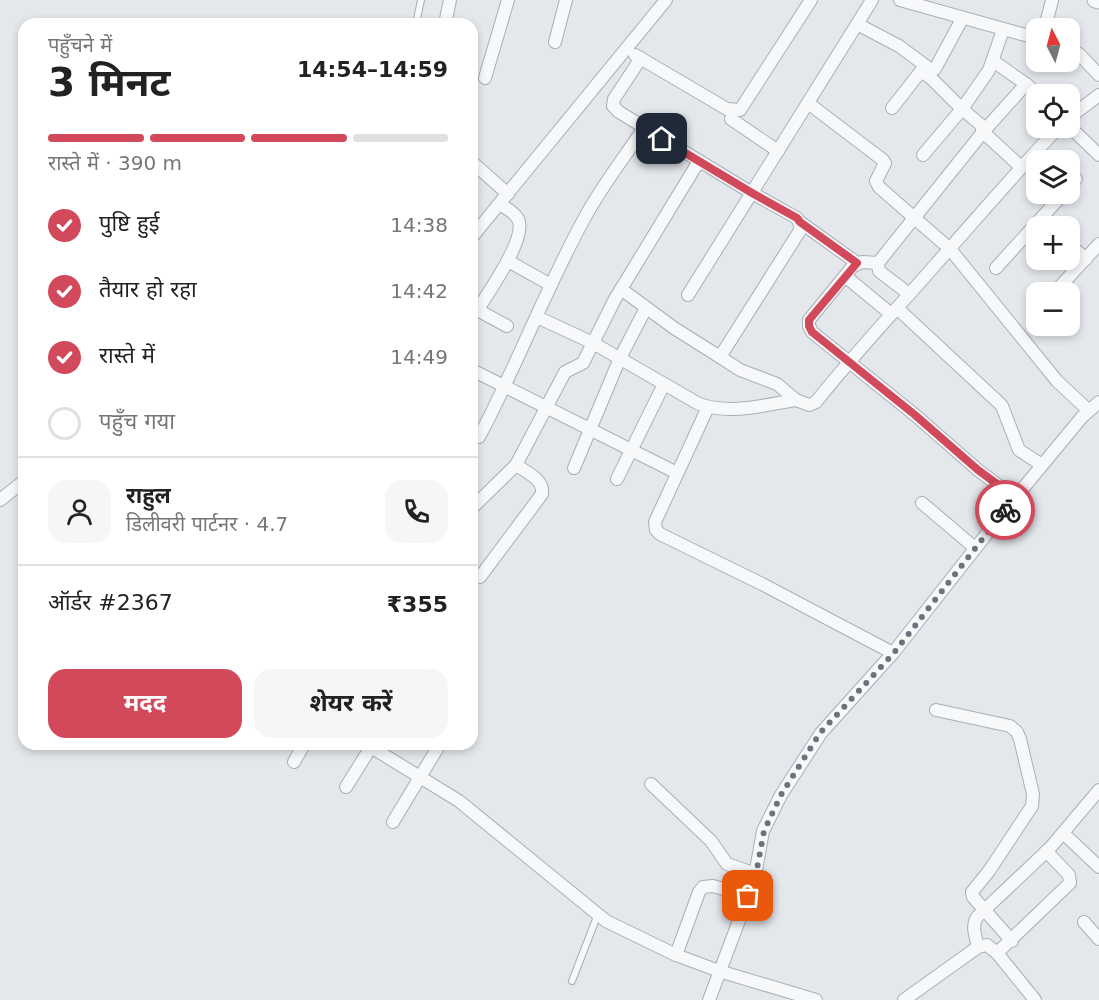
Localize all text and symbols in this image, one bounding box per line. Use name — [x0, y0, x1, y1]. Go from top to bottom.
north arrow — [1026, 18, 1080, 72]
map controls — [1026, 18, 1080, 336]
text: पहुँचने में — [48, 33, 112, 57]
text: 14:54–14:59 — [297, 57, 448, 82]
text: 3 मिनट — [48, 60, 171, 105]
button: locate — [1026, 84, 1080, 138]
pin — [636, 113, 687, 164]
icon: home — [645, 122, 678, 155]
button: layers — [1026, 150, 1080, 204]
text: रास्ते में · 390 m — [48, 151, 182, 175]
icon: check — [48, 209, 81, 242]
text: पुष्टि हुई — [99, 211, 160, 236]
text: 14:38 — [390, 213, 448, 237]
button: + — [1026, 216, 1080, 270]
icon: check — [48, 275, 81, 308]
text: तैयार हो रहा — [99, 277, 197, 302]
text: 14:42 — [390, 279, 448, 303]
button: − — [1026, 282, 1080, 336]
icon: check — [48, 341, 81, 374]
text: रास्ते में — [99, 343, 155, 368]
text: 14:49 — [390, 345, 448, 369]
text: पहुँच गया — [99, 409, 175, 434]
button: person — [48, 480, 111, 543]
button: phone — [385, 480, 448, 543]
courier — [975, 480, 1035, 540]
text: राहुल — [126, 483, 171, 508]
icon: bike — [989, 494, 1022, 527]
text: डिलीवरी पार्टनर · 4.7 — [126, 512, 288, 536]
text: ऑर्डर #2367 — [48, 590, 173, 615]
text: ₹355 — [387, 592, 448, 617]
button: मदद — [48, 669, 242, 738]
button: शेयर करें — [254, 669, 448, 738]
pin — [722, 870, 773, 921]
icon: bag — [731, 879, 764, 912]

